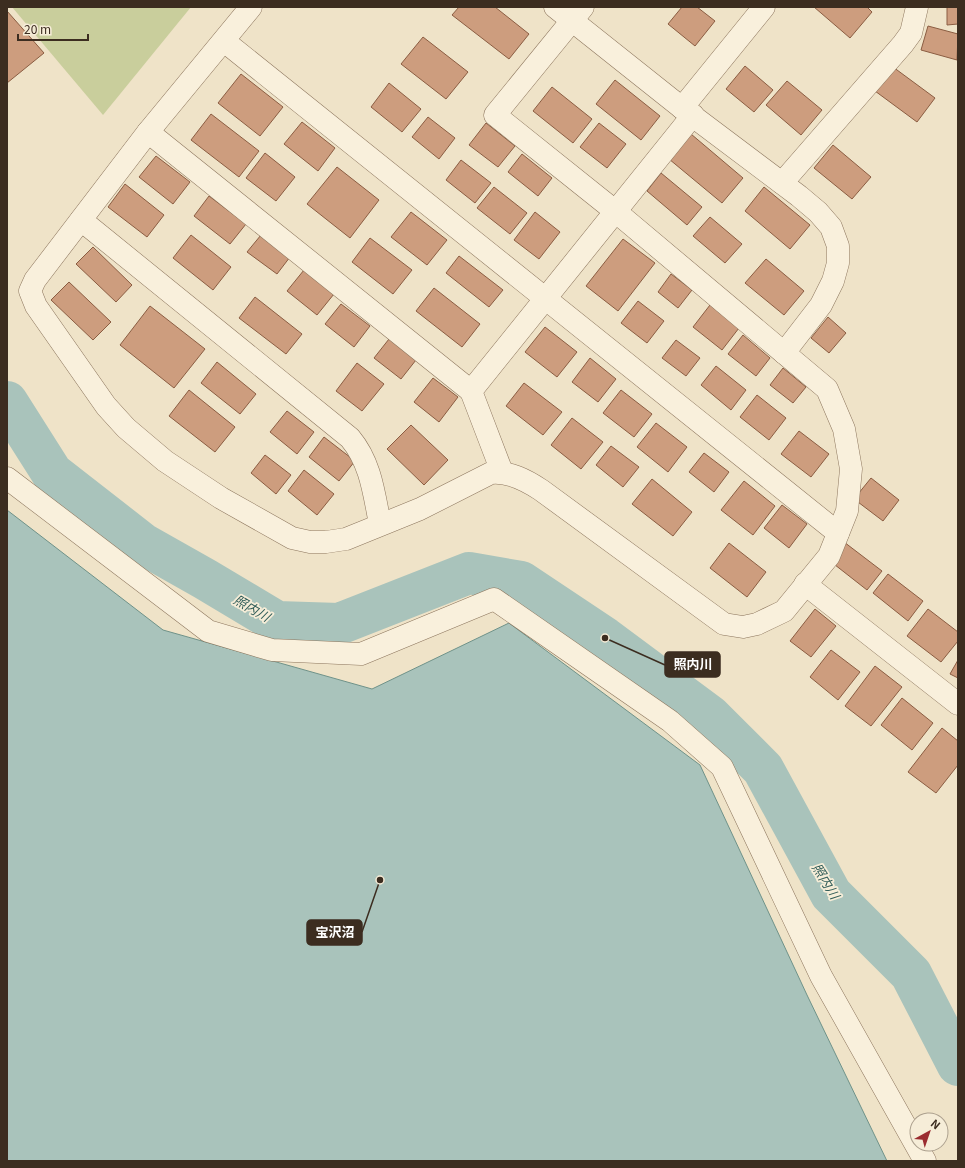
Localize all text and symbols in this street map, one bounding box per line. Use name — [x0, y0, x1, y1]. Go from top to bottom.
scale bar — [18, 16, 88, 42]
text: 20 m — [24, 20, 51, 37]
water label: 照内川 — [231, 590, 276, 627]
callout: 照内川 — [665, 652, 720, 677]
text: 照内川 — [673, 654, 713, 673]
water label: 照内川 — [808, 859, 846, 904]
callout: 宝沢沼 — [307, 920, 362, 945]
text: 宝沢沼 — [315, 922, 355, 941]
north arrow — [909, 1112, 949, 1152]
text: N — [928, 1115, 944, 1132]

